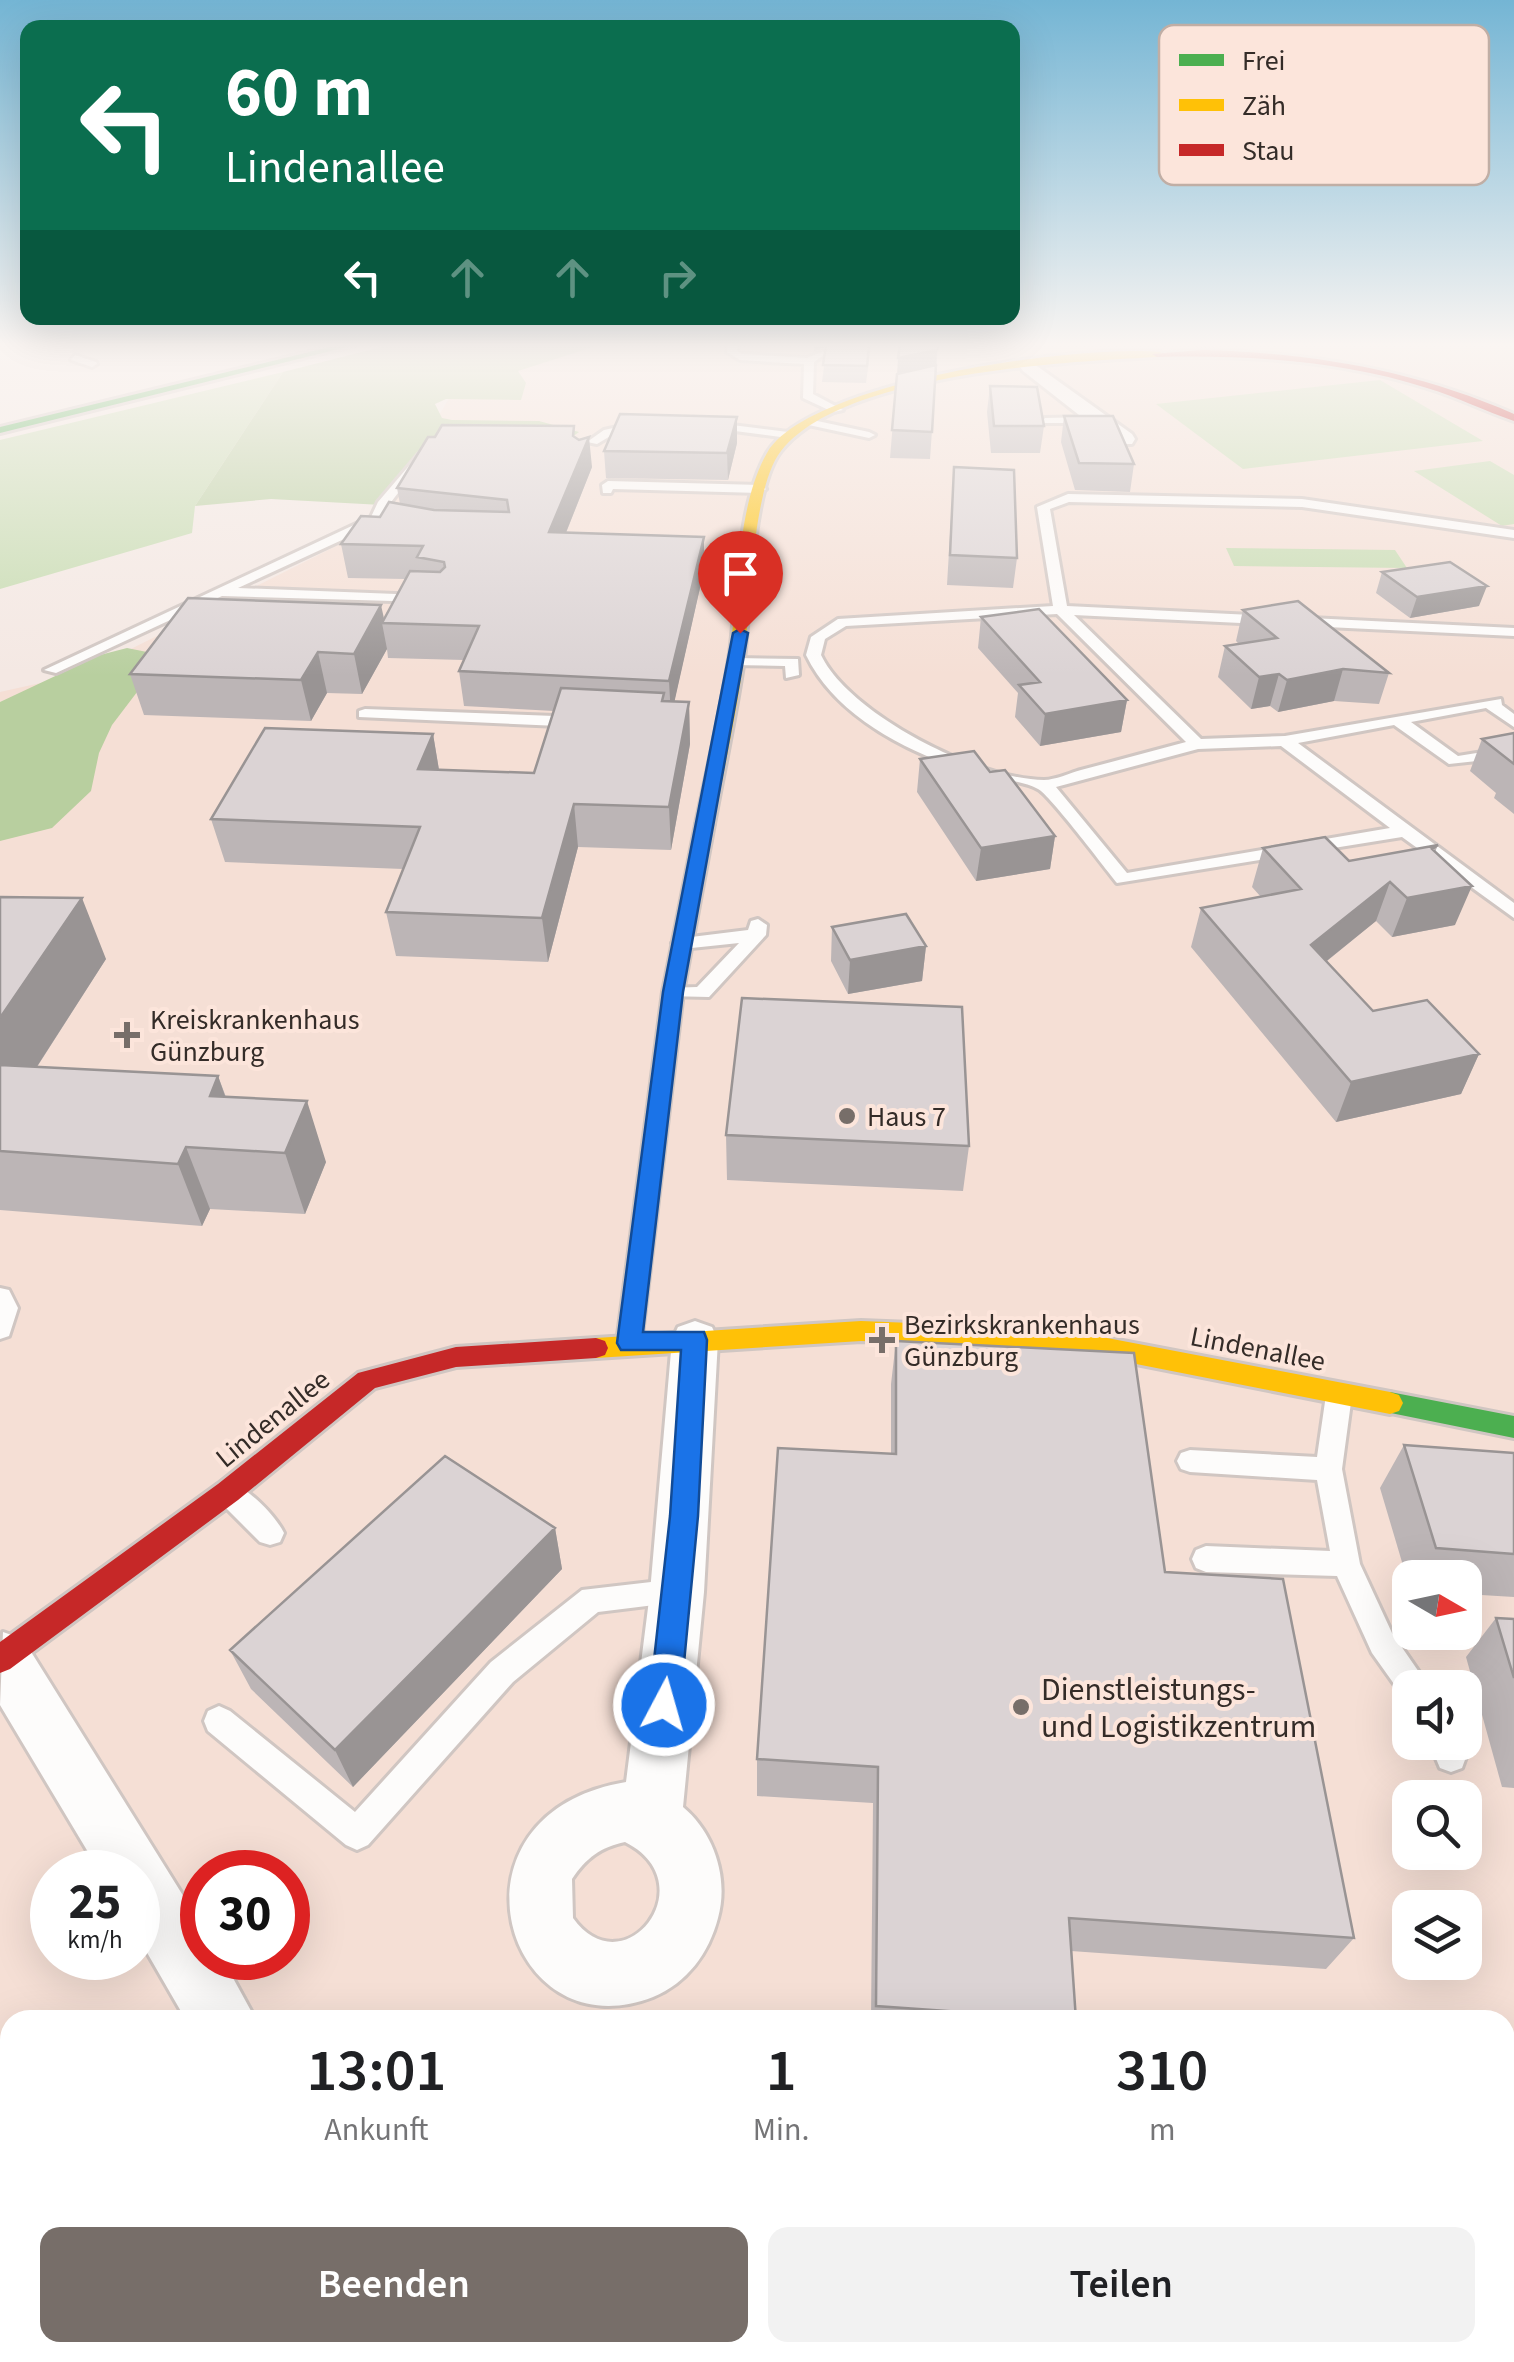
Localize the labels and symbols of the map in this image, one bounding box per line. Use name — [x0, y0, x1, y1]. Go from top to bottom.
legend — [1159, 25, 1489, 185]
text: Frei — [1242, 41, 1285, 81]
text: Zäh — [1242, 86, 1286, 126]
text: Stau — [1242, 131, 1295, 171]
pin — [698, 531, 783, 634]
place label: Kreiskrankenhaus Günzburg — [150, 1000, 359, 1072]
marker: Kreiskrankenhaus Günzburg — [114, 1022, 140, 1048]
place label: Haus 7 — [867, 1097, 946, 1137]
marker: Haus 7 — [836, 1105, 858, 1127]
place label: Bezirkskrankenhaus Günzburg — [904, 1305, 1140, 1377]
street label: Lindenallee — [1187, 1316, 1329, 1382]
marker: Bezirkskrankenhaus Günzburg — [869, 1327, 895, 1353]
street label: Lindenallee — [207, 1360, 338, 1477]
north arrow — [1392, 1560, 1482, 1650]
position arrow — [612, 1653, 716, 1757]
place label: Dienstleistungs- und Logistikzentrum — [1041, 1667, 1316, 1750]
marker: Dienstleistungs- und Logistikzentrum — [1010, 1696, 1032, 1718]
speed limit sign: 30 — [180, 1850, 310, 1980]

